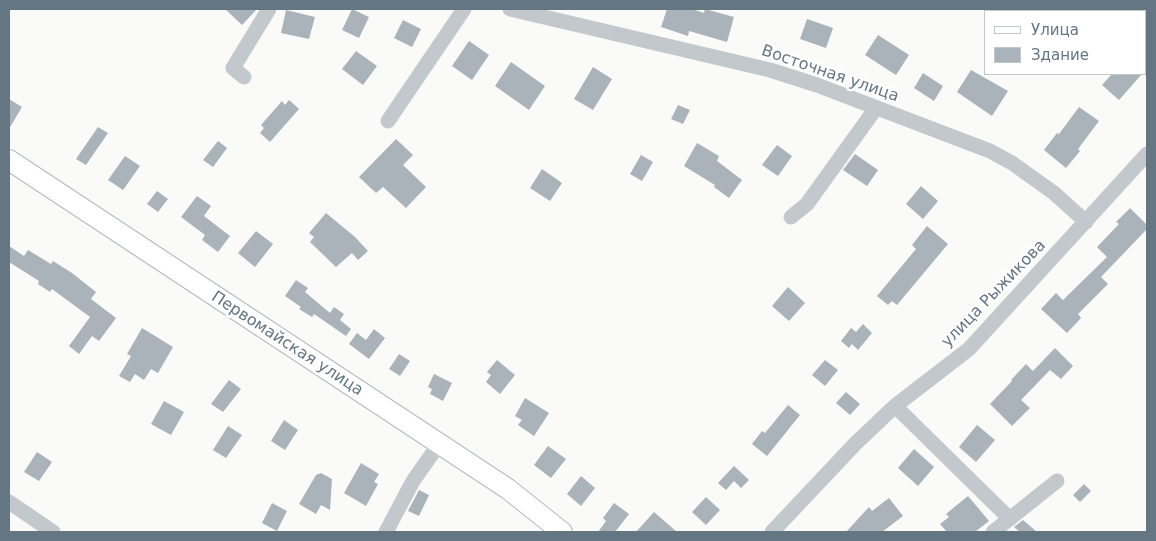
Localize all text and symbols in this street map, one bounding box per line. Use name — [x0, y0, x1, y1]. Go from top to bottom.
legend — [984, 10, 1146, 75]
text: Улица — [1031, 21, 1079, 39]
street label: Восточная улица — [759, 41, 901, 107]
text: Здание — [1031, 46, 1089, 64]
street label: улица Рыжикова — [938, 236, 1050, 352]
street label: Первомайская улица — [207, 288, 367, 400]

